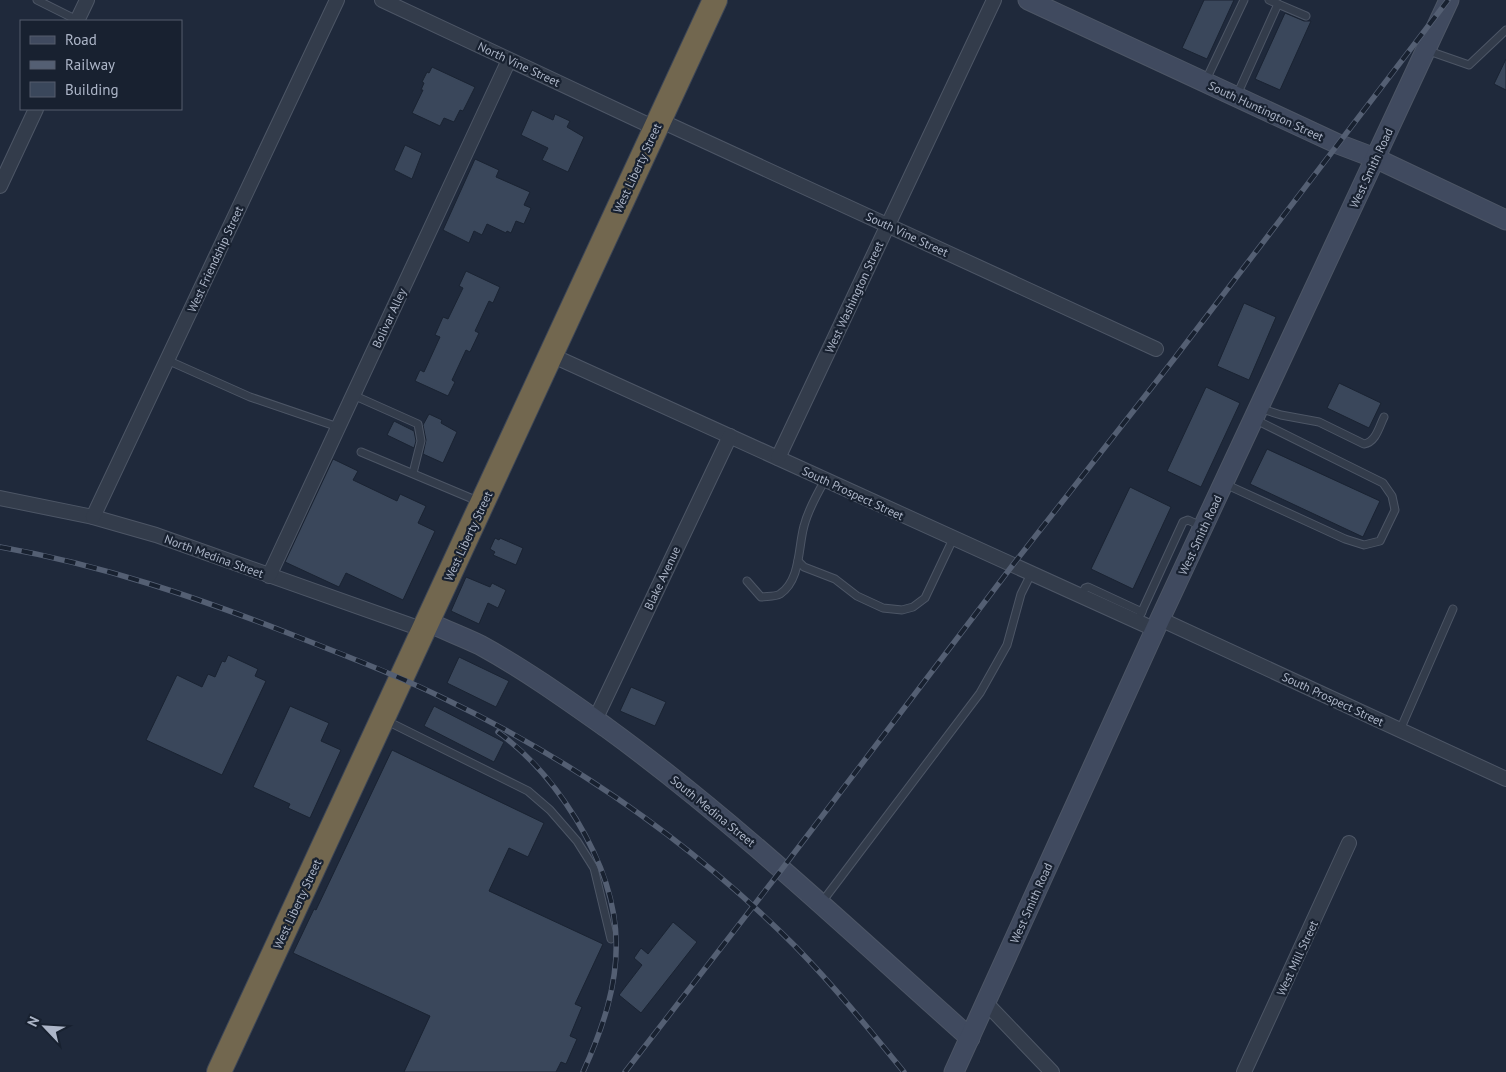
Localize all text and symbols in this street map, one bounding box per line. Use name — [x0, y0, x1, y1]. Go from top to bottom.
legend — [20, 20, 182, 110]
text: Road — [65, 30, 97, 49]
street label: North Vine Street — [476, 38, 562, 90]
text: Railway — [65, 55, 115, 74]
street label: South Huntington Street — [1206, 78, 1326, 144]
text: Building — [65, 80, 119, 99]
street label: West Liberty Street — [610, 121, 664, 215]
street label: West Smith Road — [1346, 126, 1396, 210]
street label: West Friendship Street — [184, 203, 246, 315]
street label: South Vine Street — [863, 208, 951, 260]
street label: West Washington Street — [821, 239, 887, 355]
street label: Bolivar Alley — [369, 285, 410, 350]
street label: South Prospect Street — [800, 463, 906, 523]
street label: West Liberty Street — [441, 489, 495, 583]
street label: West Smith Road — [1175, 493, 1225, 577]
street label: North Medina Street — [162, 531, 266, 581]
street label: Blake Avenue — [641, 544, 683, 612]
street label: South Prospect Street — [1280, 669, 1386, 729]
street label: South Medina Street — [668, 772, 758, 850]
street label: West Liberty Street — [270, 857, 324, 951]
street label: West Smith Road — [1007, 860, 1055, 946]
street label: West Mill Street — [1273, 918, 1321, 998]
north arrow — [20, 1002, 70, 1052]
text: N — [23, 1014, 43, 1029]

